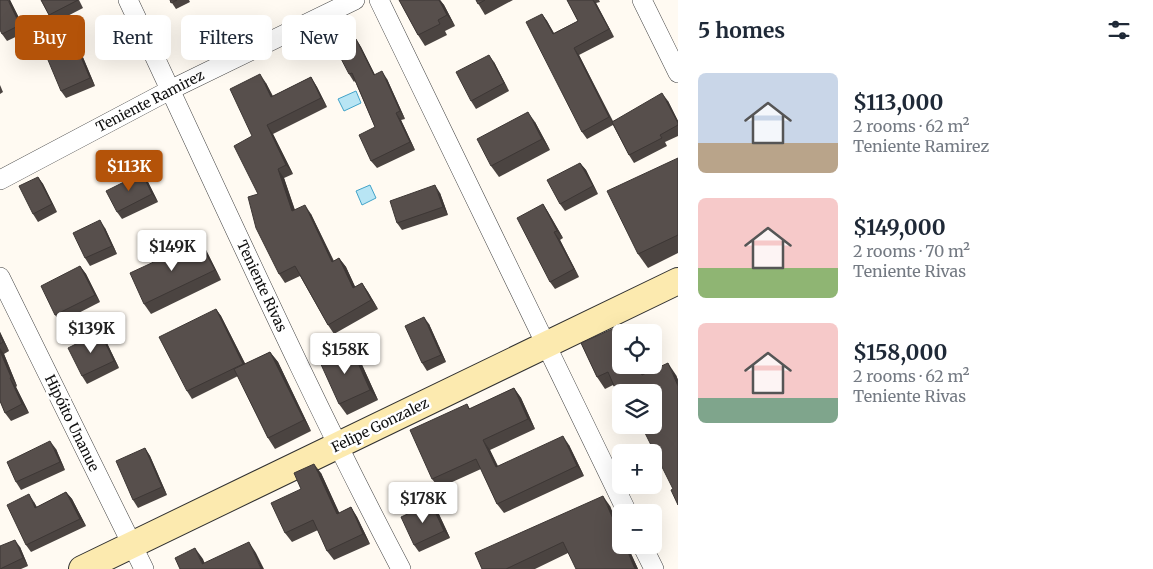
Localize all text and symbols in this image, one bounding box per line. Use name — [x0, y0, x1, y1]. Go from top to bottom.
chip: Buy — [15, 15, 85, 60]
chip: Rent — [95, 15, 171, 60]
chip: Filters — [181, 15, 272, 60]
chip: New — [282, 15, 356, 60]
icon: filters — [1105, 16, 1133, 44]
text: 5 homes — [698, 17, 785, 44]
street label: Teniente Ramirez — [93, 66, 207, 136]
text: $113,000 — [853, 89, 943, 116]
icon: home — [738, 93, 798, 153]
text: 2 rooms · 62 m² — [853, 116, 970, 136]
text: Teniente Ramirez — [853, 136, 989, 156]
pin: $113K — [94, 150, 164, 192]
text: $113K — [107, 156, 151, 176]
text: $149,000 — [853, 214, 946, 241]
icon: home — [738, 218, 798, 278]
pin: $149K — [137, 230, 207, 272]
text: $149K — [148, 236, 196, 256]
street label: Teniente Rivas — [233, 237, 291, 335]
text: 2 rooms · 70 m² — [853, 241, 970, 261]
text: Teniente Rivas — [853, 261, 966, 281]
pin: $139K — [56, 312, 126, 354]
text: $139K — [67, 318, 115, 338]
map controls — [612, 324, 662, 554]
button: locate — [612, 324, 662, 374]
pin: $158K — [310, 332, 380, 375]
text: $158K — [321, 339, 369, 359]
text: $158,000 — [853, 339, 947, 366]
icon: home — [738, 343, 798, 403]
text: 2 rooms · 62 m² — [853, 366, 970, 386]
street label: Hipóito Unanue — [41, 372, 103, 474]
button: layers — [612, 384, 662, 434]
text: Teniente Rivas — [853, 386, 966, 406]
street label: Felipe Gonzalez — [328, 393, 432, 456]
button: + — [612, 444, 662, 494]
pin: $178K — [388, 482, 458, 524]
text: $178K — [399, 488, 447, 508]
button: − — [612, 504, 662, 554]

